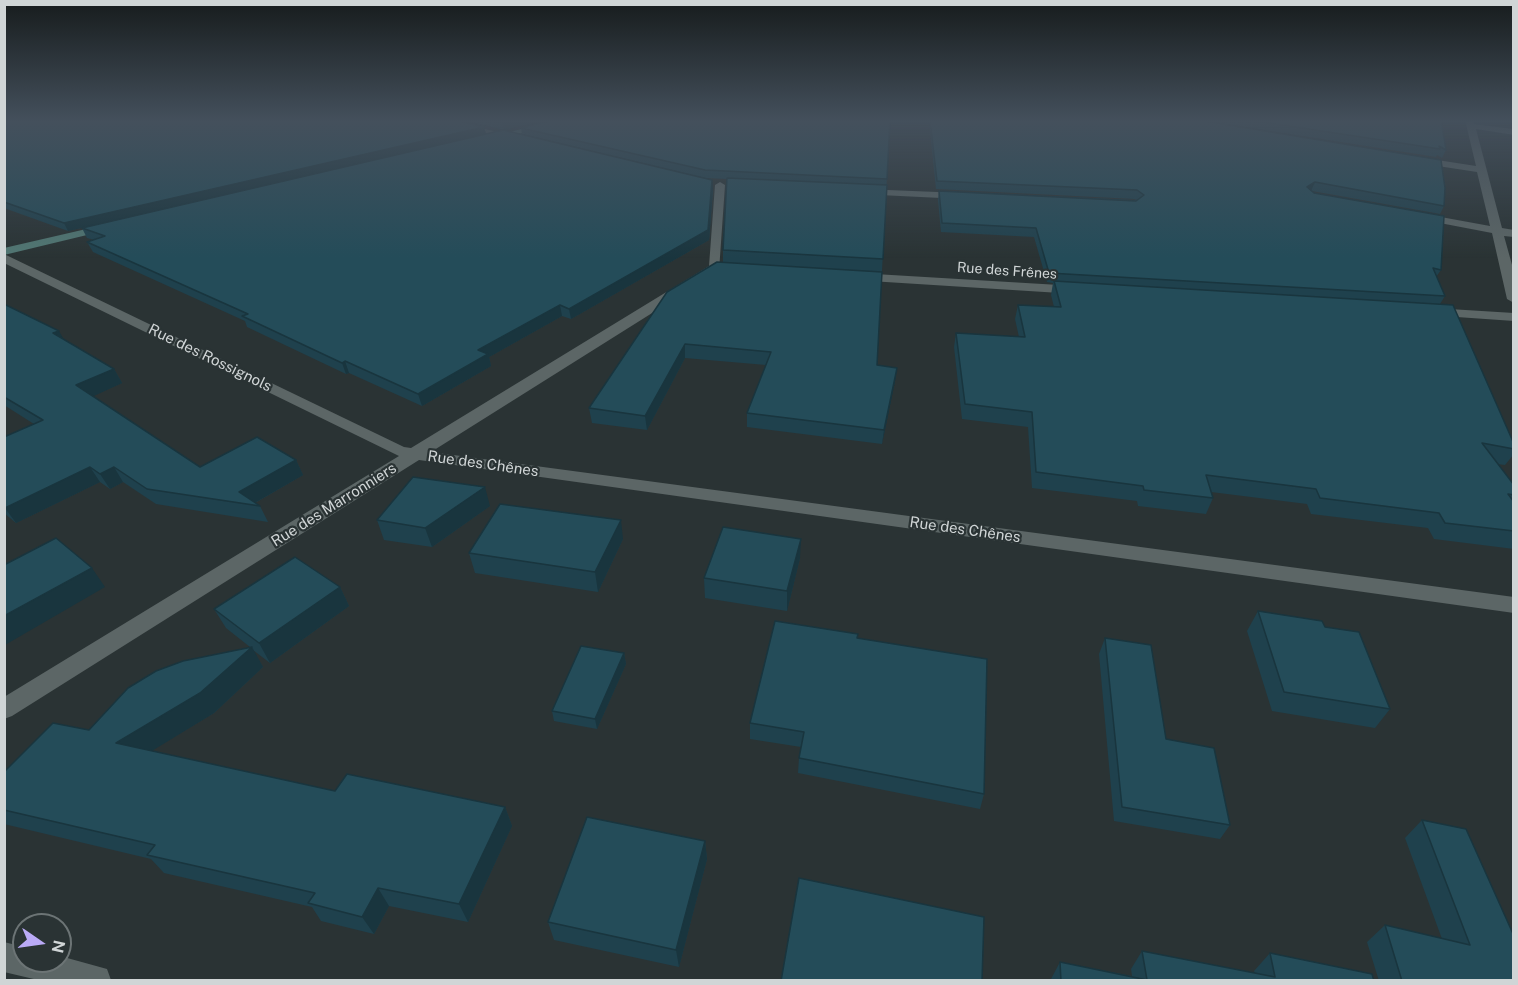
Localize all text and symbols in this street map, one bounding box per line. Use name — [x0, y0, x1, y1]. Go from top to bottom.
street label: Rue des Frênes — [956, 259, 1058, 283]
street label: Rue des Rossignols — [145, 320, 275, 396]
street label: Rue des Chênes — [426, 447, 540, 481]
street label: Rue des Marronniers — [268, 459, 400, 551]
street label: Rue des Chênes — [908, 513, 1022, 547]
north arrow — [12, 913, 72, 973]
text: N — [47, 938, 69, 955]

